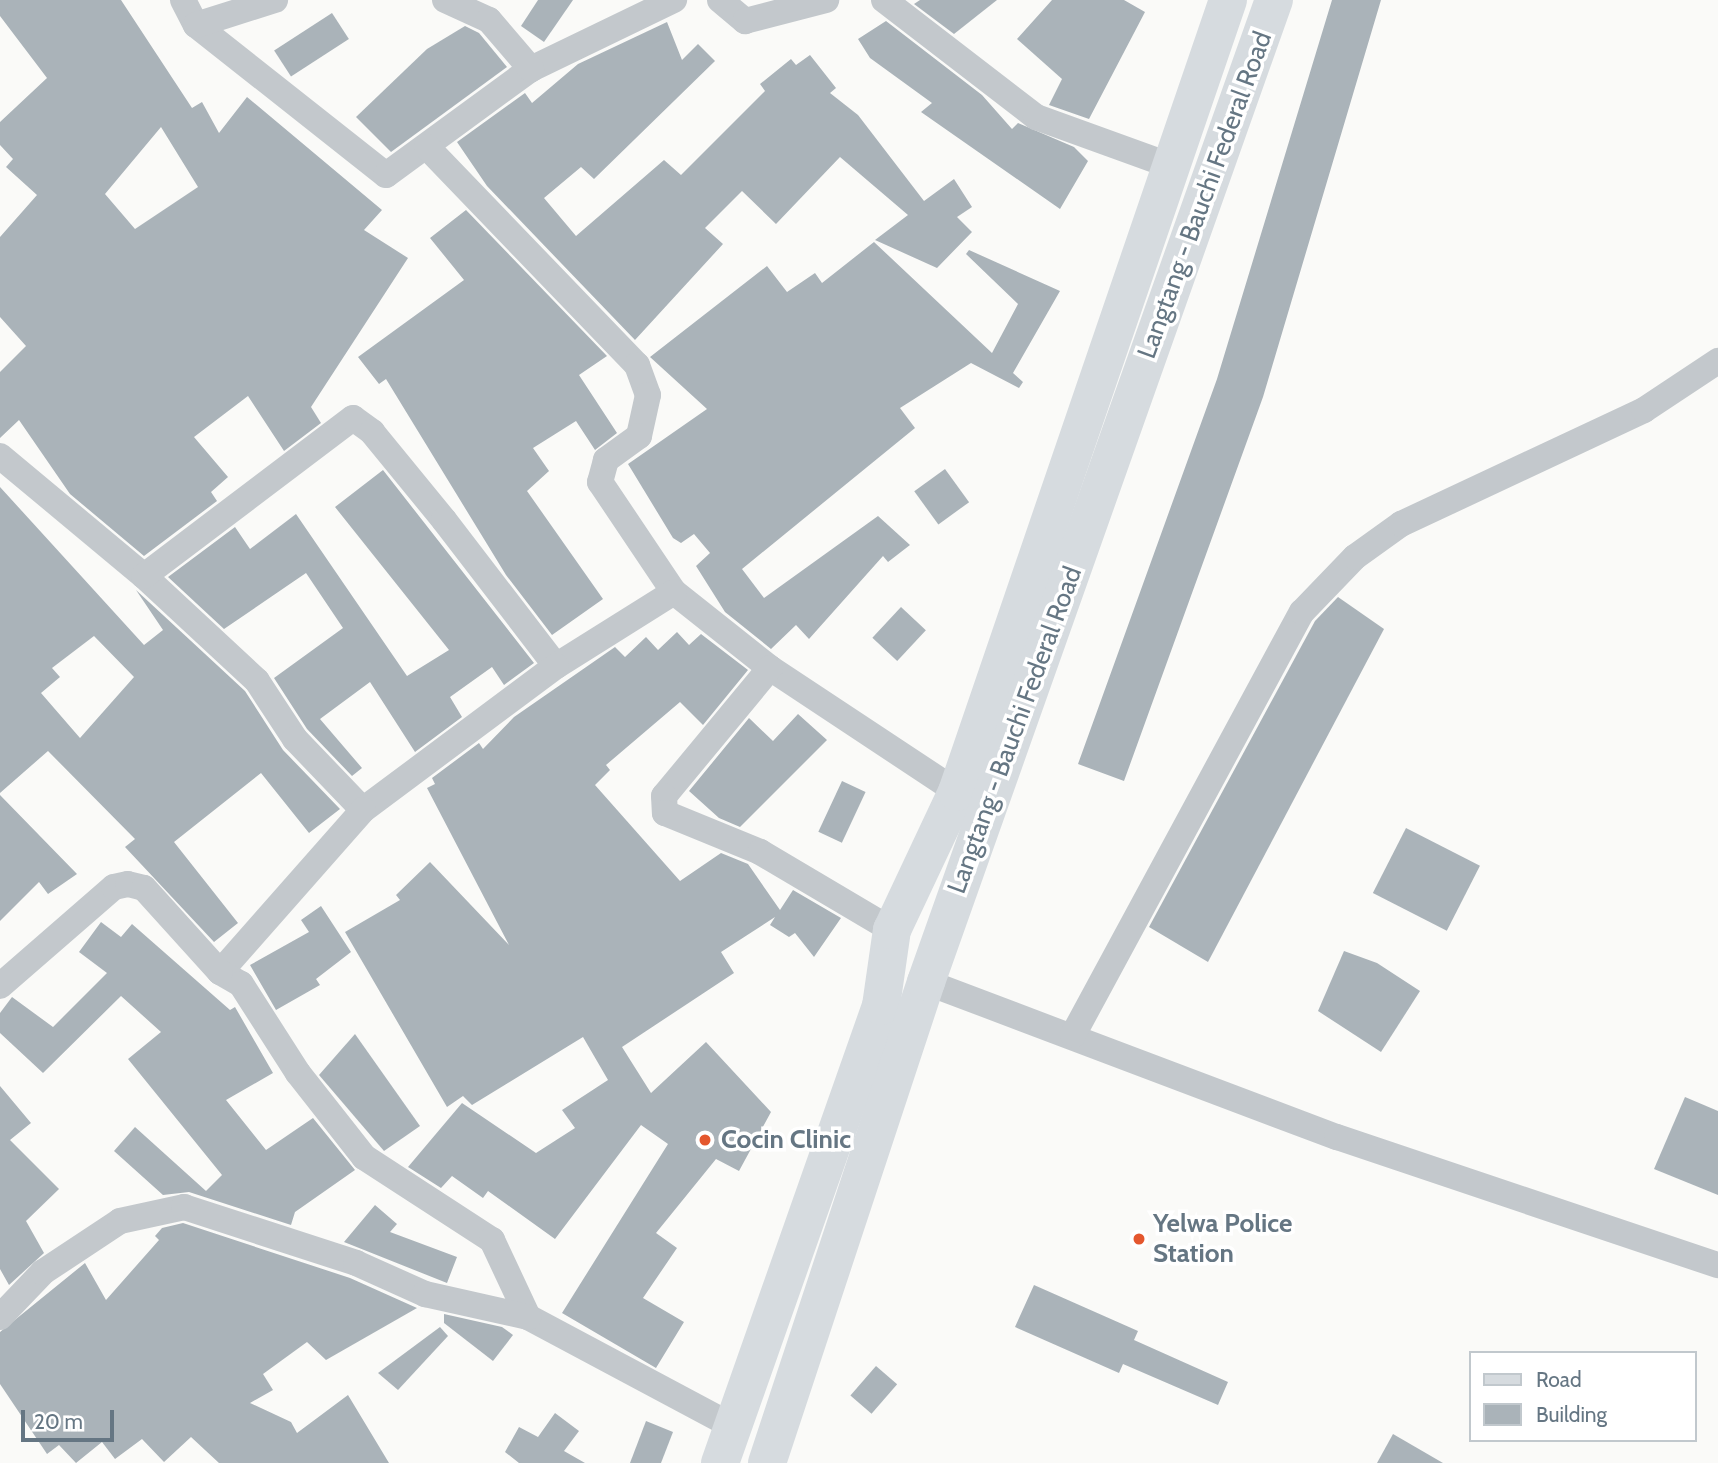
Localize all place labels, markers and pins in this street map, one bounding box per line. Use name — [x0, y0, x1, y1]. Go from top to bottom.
place label: Cocin Clinic — [721, 1124, 851, 1156]
marker: Cocin Clinic — [695, 1130, 715, 1150]
place label: Yelwa Police Station — [1153, 1208, 1292, 1270]
marker: Yelwa Police Station — [1131, 1231, 1147, 1247]

